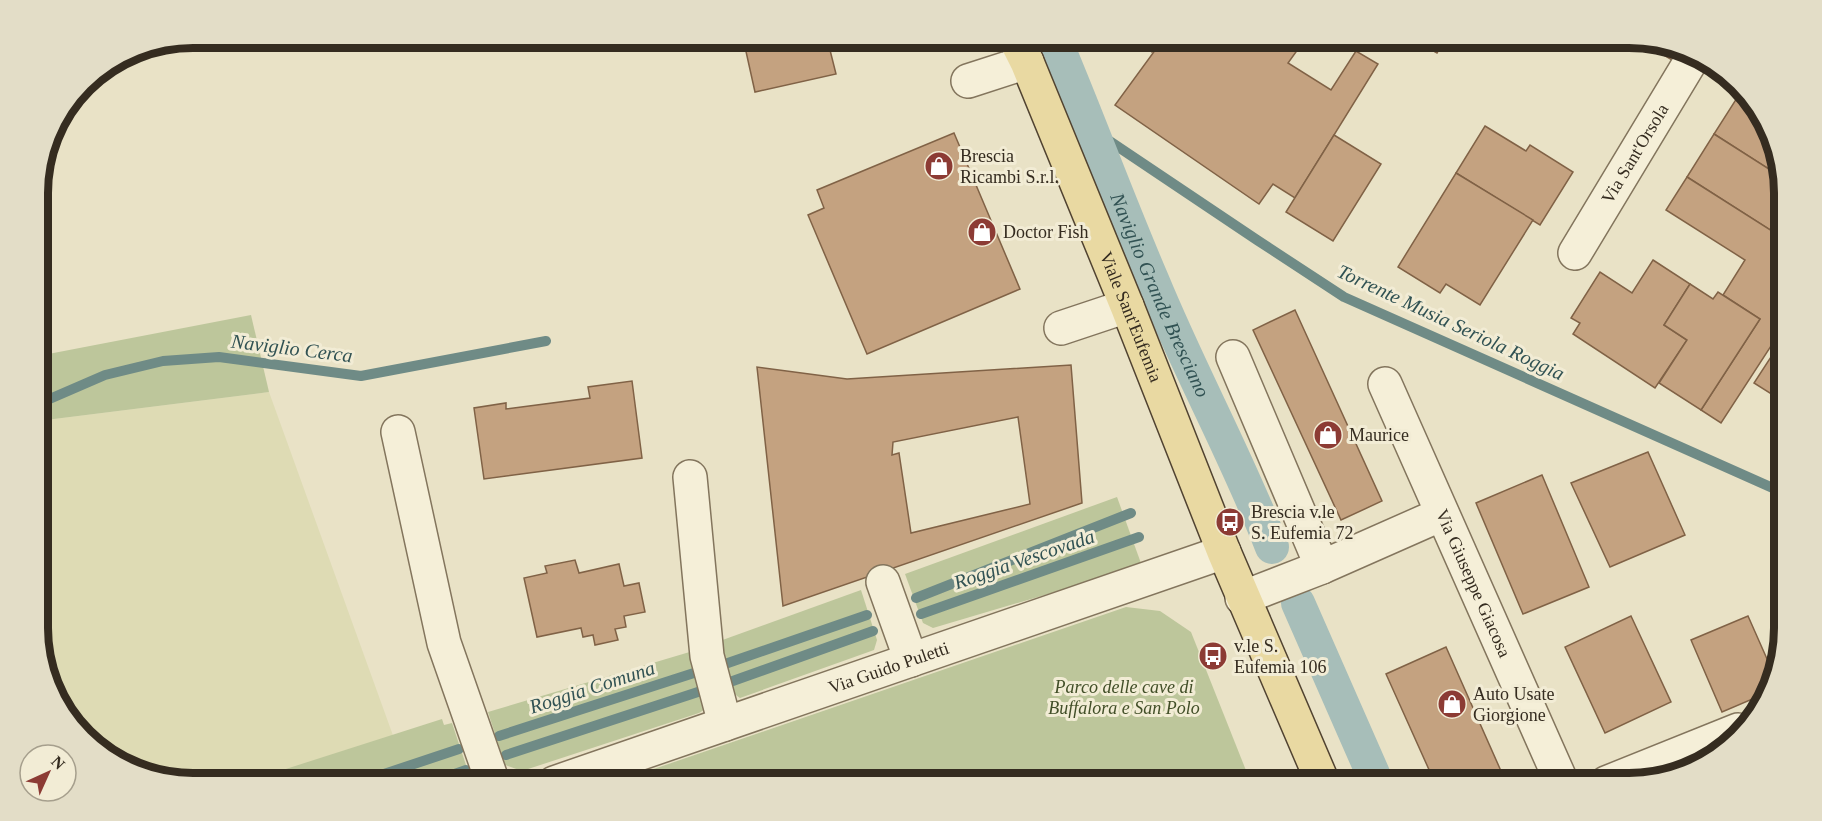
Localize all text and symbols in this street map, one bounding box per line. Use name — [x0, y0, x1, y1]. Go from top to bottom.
street label: Via Sant'Orsola — [1597, 100, 1673, 207]
place label: Brescia Ricambi S.r.l. — [960, 146, 1059, 187]
shop icon: Brescia Ricambi S.r.l. — [923, 150, 955, 182]
water label: Naviglio Grande Bresciano — [1106, 189, 1214, 401]
shop icon: Doctor Fish — [966, 216, 998, 248]
place label: Doctor Fish — [1003, 222, 1089, 242]
street label: Viale Sant'Eufemia — [1096, 249, 1166, 385]
water label: Torrente Musia Seriola Roggia — [1334, 260, 1568, 385]
water label: Naviglio Cerca — [229, 330, 354, 367]
shop icon: Maurice — [1312, 419, 1344, 451]
place label: Maurice — [1349, 425, 1409, 445]
place label: Brescia v.le S. Eufemia 72 — [1251, 502, 1353, 543]
bus stop icon: Brescia v.le S. Eufemia 72 — [1214, 506, 1246, 538]
street label: Via Giuseppe Giacosa — [1432, 506, 1515, 660]
water label: Roggia Vescovada — [950, 525, 1097, 595]
place label: v.le S. Eufemia 106 — [1234, 636, 1326, 677]
street label: Via Guido Puletti — [826, 638, 952, 698]
bus stop icon: v.le S. Eufemia 106 — [1197, 640, 1229, 672]
water label: Roggia Comuna — [526, 656, 658, 719]
park label: Parco delle cave di Buffalora e San Polo — [1048, 677, 1200, 718]
place label: Auto Usate Giorgione — [1473, 684, 1554, 725]
shop icon: Auto Usate Giorgione — [1436, 688, 1468, 720]
north arrow — [18, 743, 78, 803]
text: N — [48, 753, 69, 773]

